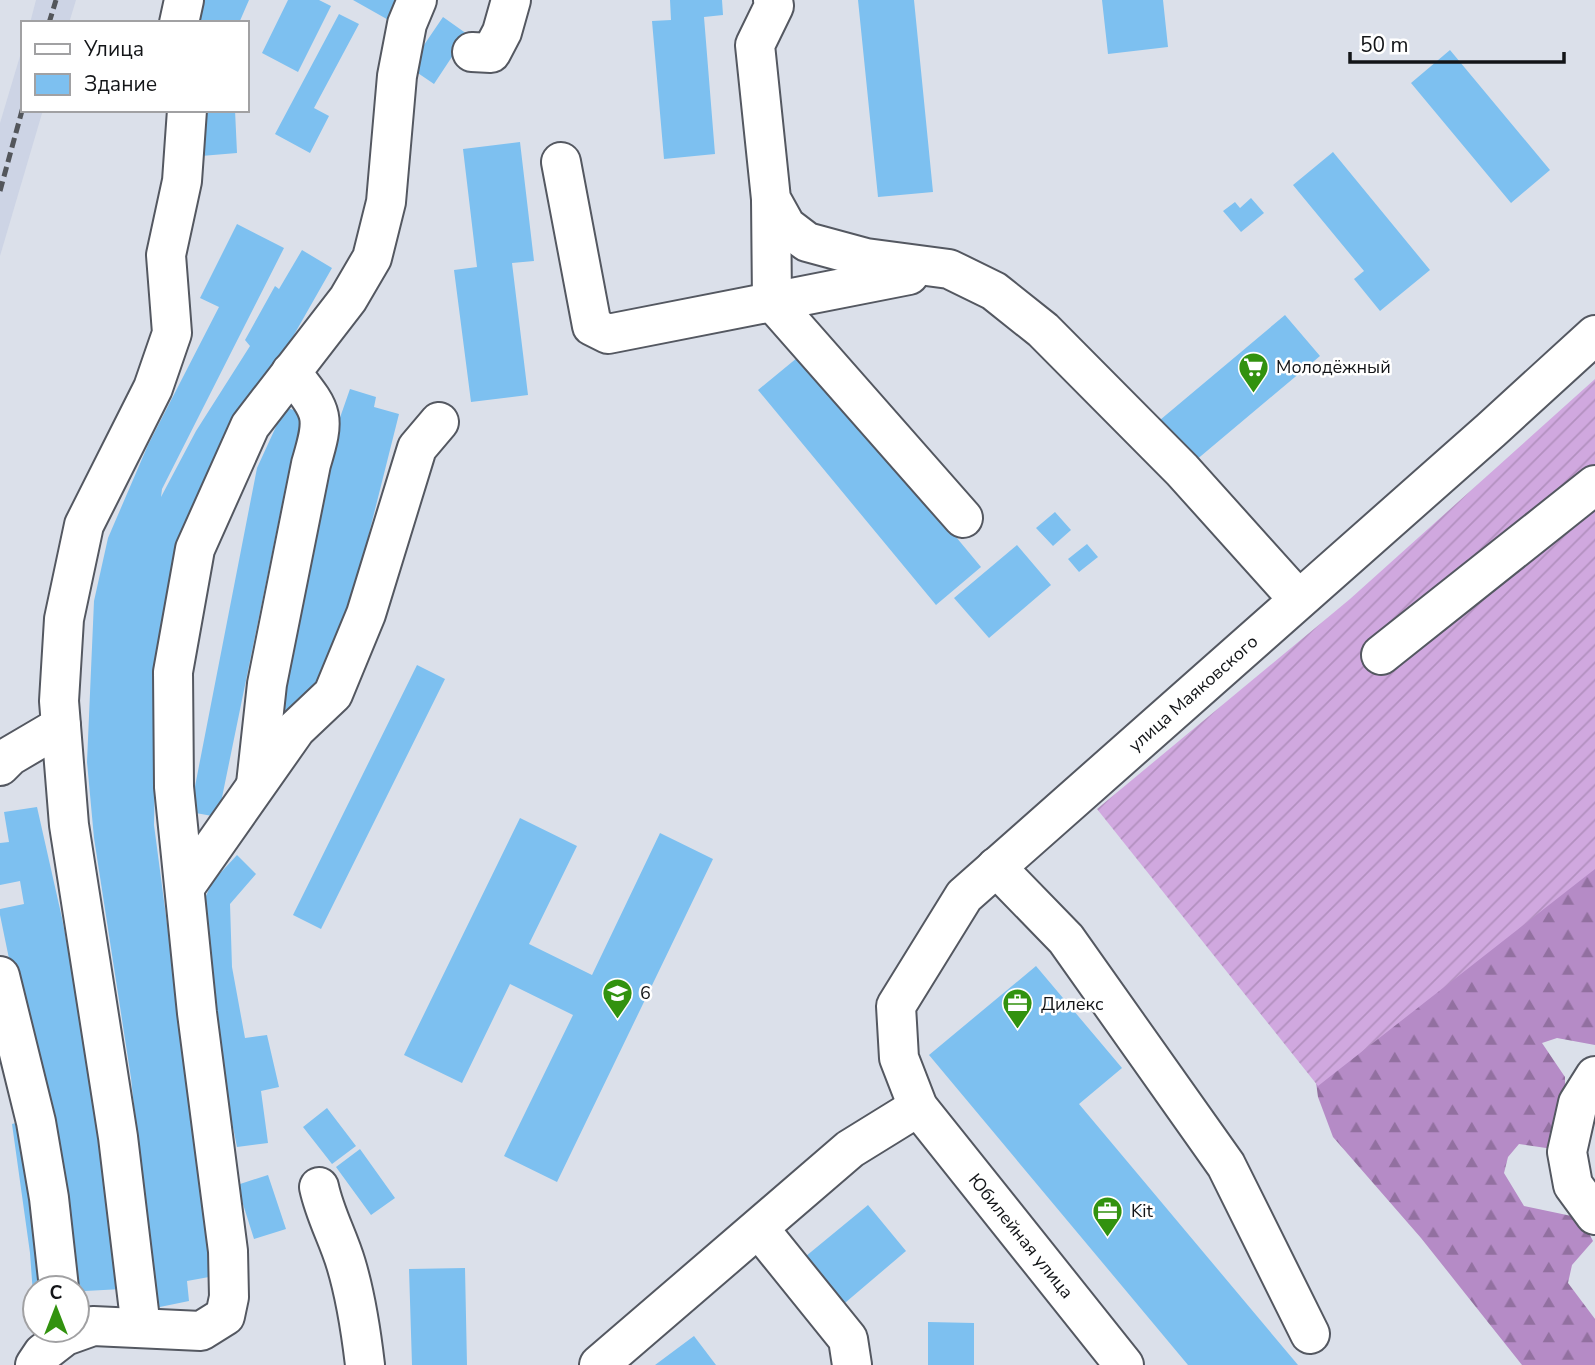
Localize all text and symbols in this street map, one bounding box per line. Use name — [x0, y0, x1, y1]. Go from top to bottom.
legend — [21, 21, 248, 112]
scale bar — [1350, 21, 1564, 65]
text: 50 m — [1360, 31, 1409, 59]
text: Улица — [83, 35, 144, 63]
text: Здание — [84, 70, 157, 98]
supermarket icon: Молодёжный — [1236, 350, 1270, 394]
place label: Молодёжный — [1276, 355, 1391, 379]
street label: улица Маяковского — [1123, 630, 1263, 757]
school or university icon: 6 — [600, 976, 634, 1020]
place label: 6 — [640, 981, 651, 1005]
office icon: Дилекс — [1001, 987, 1035, 1031]
place label: Дилекс — [1041, 992, 1104, 1016]
street label: Юбилейная улица — [963, 1168, 1079, 1304]
office icon: Kit — [1091, 1194, 1125, 1238]
place label: Kit — [1131, 1199, 1153, 1223]
north arrow — [21, 1274, 91, 1344]
text: С — [50, 1280, 63, 1306]

